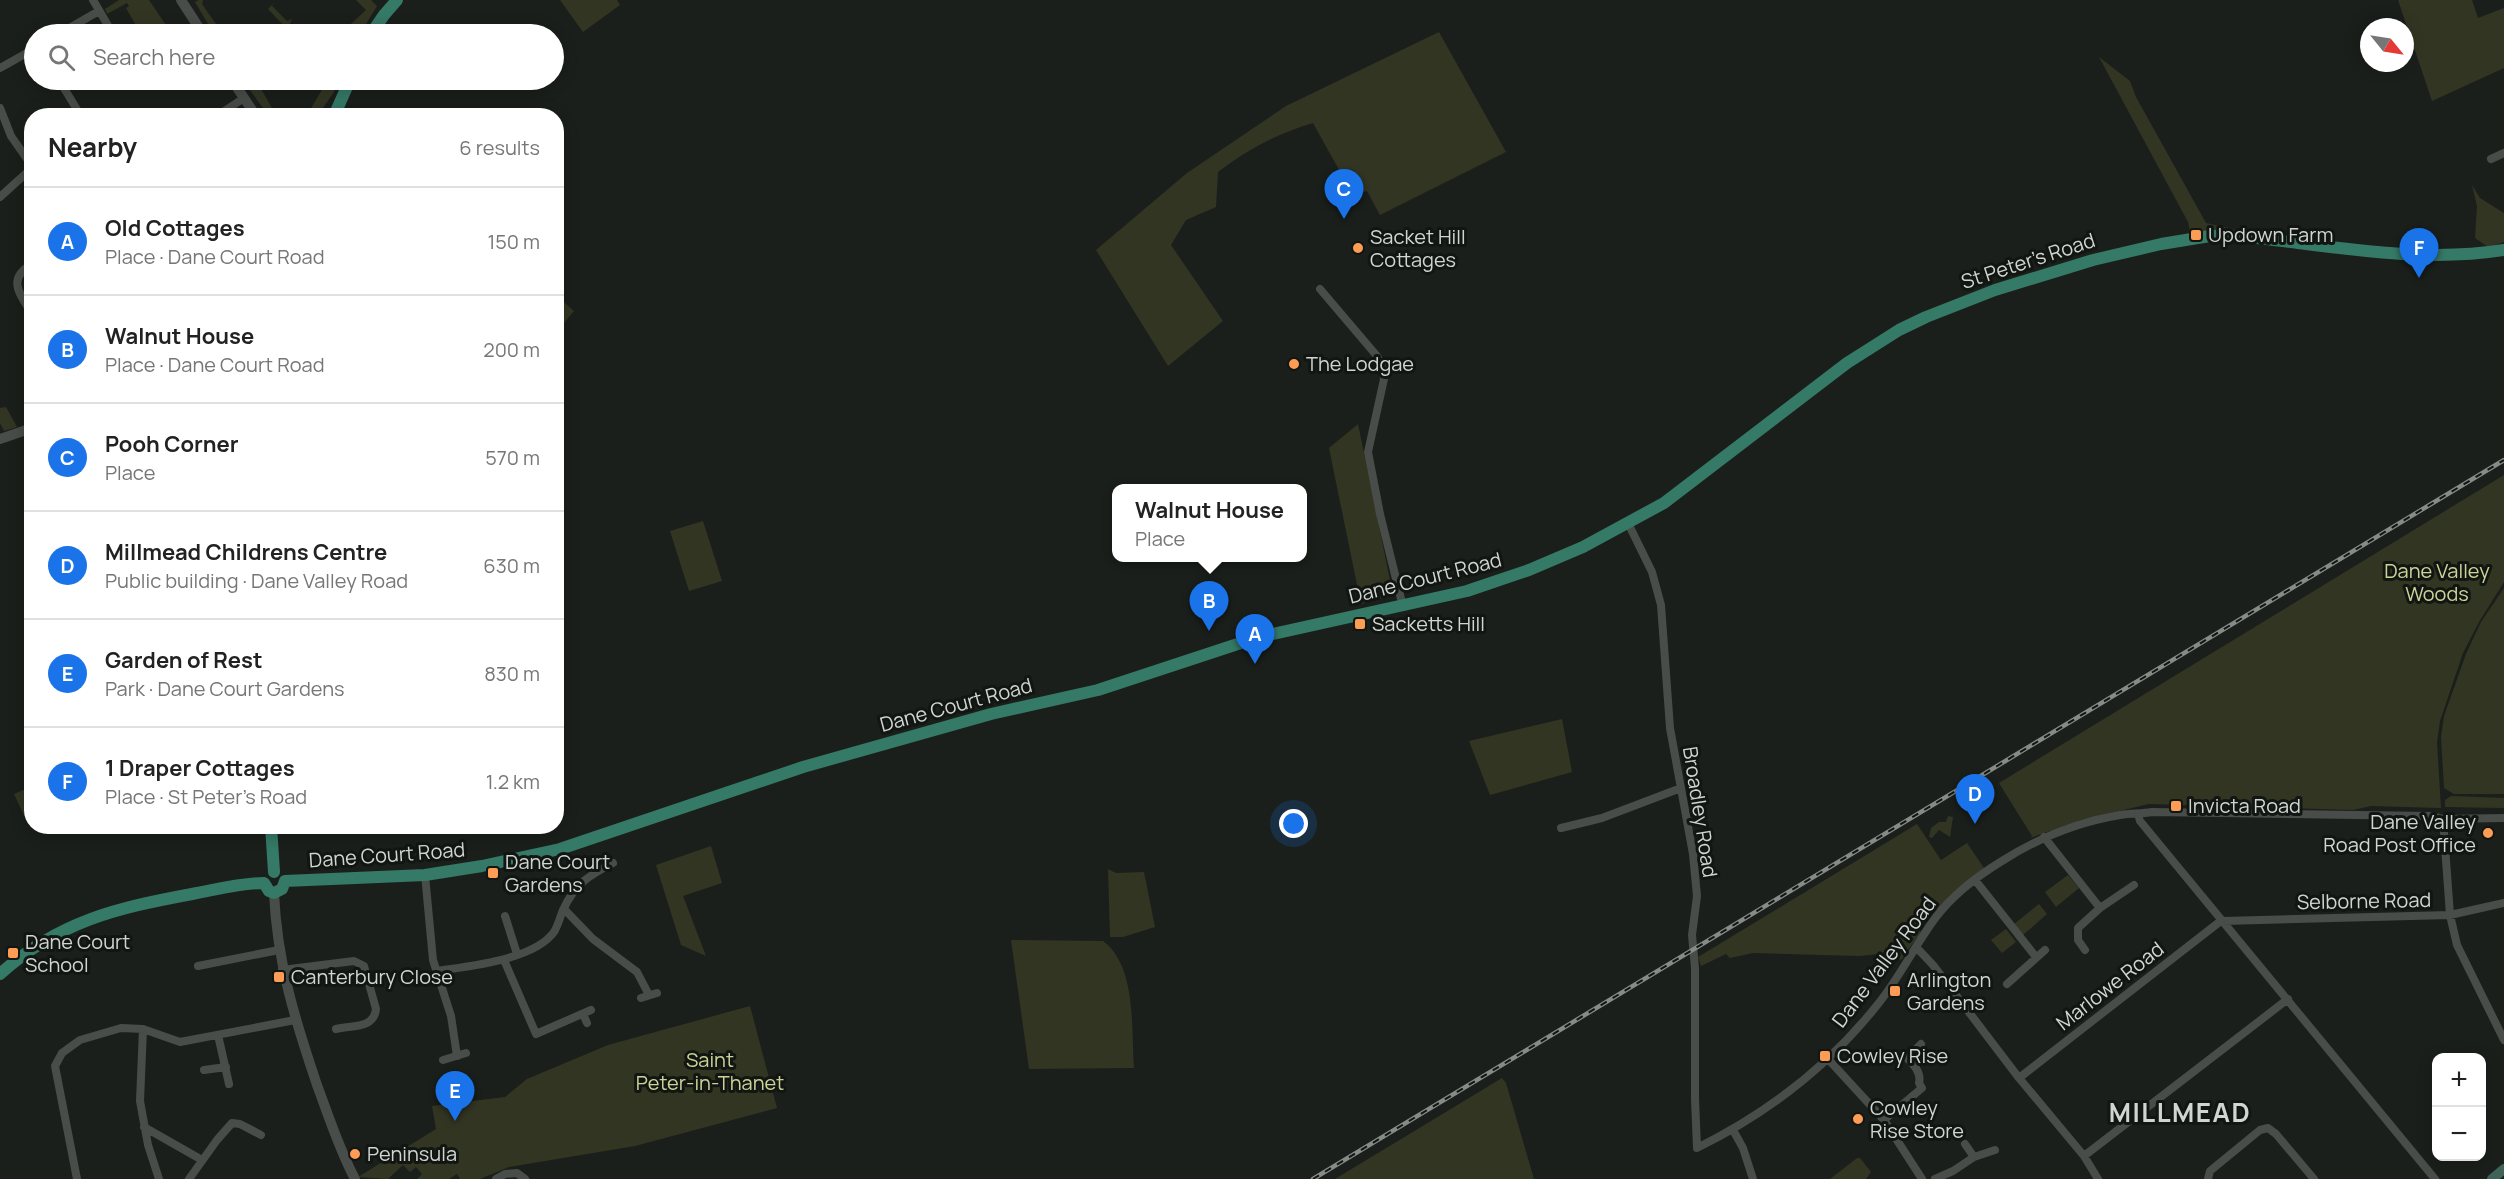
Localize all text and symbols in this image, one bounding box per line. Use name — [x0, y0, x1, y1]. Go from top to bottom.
north arrow — [2360, 18, 2414, 72]
search box — [24, 24, 564, 90]
icon: search — [45, 41, 78, 74]
text: Search here — [93, 42, 215, 72]
text: Nearby — [48, 129, 137, 165]
text: 6 results — [459, 134, 540, 161]
pin: C — [1324, 170, 1364, 219]
text: Old Cottages — [105, 213, 245, 243]
place label: Updown Farm — [2208, 221, 2333, 248]
place label: Sacket Hill Cottages — [1370, 223, 1466, 273]
street label: St Peter's Road — [1957, 226, 2098, 295]
text: A — [61, 228, 74, 255]
text: 150 m — [487, 228, 540, 255]
marker: Updown Farm — [2189, 228, 2203, 242]
pin: F — [2400, 228, 2438, 278]
marker: Sacket Hill Cottages — [1351, 241, 1365, 255]
text: Place · Dane Court Road — [105, 243, 325, 270]
text: Walnut House — [105, 321, 254, 351]
text: B — [61, 336, 74, 363]
text: 200 m — [483, 336, 540, 363]
place label: The Lodgae — [1306, 350, 1414, 377]
text: Place · Dane Court Road — [105, 351, 325, 378]
marker: The Lodgae — [1287, 357, 1301, 371]
text: Pooh Corner — [105, 429, 238, 459]
text: C — [60, 444, 75, 471]
text: 570 m — [485, 444, 540, 471]
text: Place — [105, 459, 155, 486]
popup — [1112, 484, 1307, 562]
text: Walnut House — [1135, 495, 1284, 525]
text: Place — [1135, 525, 1185, 552]
text: Millmead Childrens Centre — [105, 537, 387, 567]
street label: Dane Court Road — [1346, 545, 1504, 610]
text: D — [60, 552, 75, 579]
text: 630 m — [483, 552, 540, 579]
park label: Dane Valley Woods — [2384, 557, 2490, 607]
text: Public building · Dane Valley Road — [105, 567, 408, 594]
pin: B — [1190, 582, 1228, 631]
place label: Sacketts Hill — [1372, 610, 1485, 637]
pin: A — [1236, 614, 1274, 664]
marker: Sacketts Hill — [1353, 617, 1367, 631]
text: Garden of Rest — [105, 645, 263, 675]
text: E — [62, 660, 73, 687]
text: 830 m — [484, 660, 540, 687]
street label: Dane Court Road — [877, 671, 1035, 738]
text: Park · Dane Court Gardens — [105, 675, 345, 702]
street label: Broadley Road — [1677, 745, 1724, 879]
text: 1 Draper Cottages — [105, 753, 295, 783]
text: F — [62, 768, 73, 795]
text: 1.2 km — [486, 768, 540, 795]
pin: D — [1956, 774, 1994, 824]
text: Place · St Peter's Road — [105, 783, 307, 810]
place label: Invicta Road — [2188, 792, 2301, 819]
marker: Invicta Road — [2169, 799, 2183, 813]
place label: Dane Valley Road Post Office — [2323, 808, 2476, 858]
your location — [1279, 809, 1308, 838]
marker: Dane Valley Road Post Office — [2481, 826, 2495, 840]
street label: Dane Court Road — [308, 836, 466, 873]
place label: Dane Court Gardens — [505, 848, 610, 898]
marker: Dane Court Gardens — [486, 866, 500, 880]
street label: Selborne Road — [2297, 886, 2431, 915]
street label: Dane Valley Road — [1826, 891, 1942, 1033]
place label: Dane Court School — [25, 928, 130, 978]
street label: Marlowe Road — [2050, 935, 2169, 1036]
marker: Dane Court School — [6, 946, 20, 960]
place label: Canterbury Close — [291, 963, 453, 990]
place label: Arlington Gardens — [1907, 966, 1991, 1016]
marker: Canterbury Close — [272, 970, 286, 984]
marker: Arlington Gardens — [1888, 984, 1902, 998]
place label: Cowley Rise — [1837, 1042, 1948, 1069]
park label: Saint Peter-in-Thanet — [636, 1046, 784, 1096]
marker: Cowley Rise — [1818, 1049, 1832, 1063]
map controls — [2432, 1053, 2486, 1161]
button: + — [2432, 1053, 2486, 1107]
pin: E — [436, 1072, 474, 1121]
place label: Cowley Rise Store — [1870, 1094, 1964, 1144]
district label: MILLMEAD — [2109, 1094, 2251, 1130]
button: − — [2432, 1107, 2486, 1161]
marker: Cowley Rise Store — [1851, 1112, 1865, 1126]
place label: Peninsula — [367, 1140, 457, 1167]
marker: Peninsula — [348, 1147, 362, 1161]

